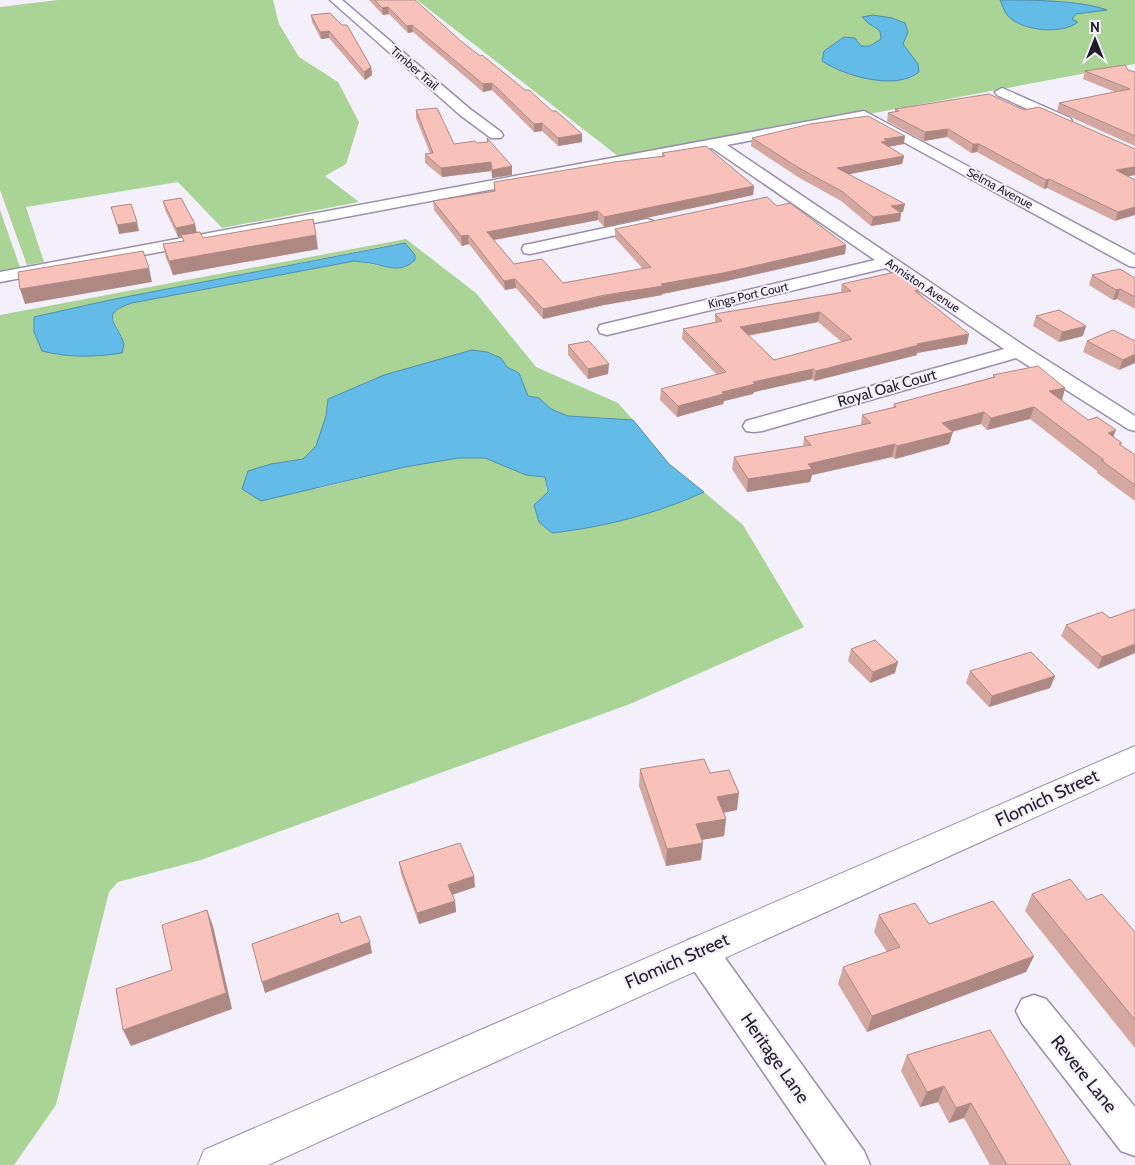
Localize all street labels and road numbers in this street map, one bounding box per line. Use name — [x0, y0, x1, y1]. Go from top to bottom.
street label: Timber Trail — [388, 43, 442, 93]
street label: Selma Avenue — [964, 164, 1036, 212]
street label: Anniston Avenue — [883, 255, 963, 315]
street label: Kings Port Court — [706, 278, 790, 312]
street label: Royal Oak Court — [835, 365, 939, 411]
street label: Flomich Street — [992, 765, 1102, 831]
street label: Flomich Street — [622, 928, 732, 994]
street label: Heritage Lane — [736, 1009, 814, 1107]
street label: Revere Lane — [1046, 1031, 1122, 1117]

